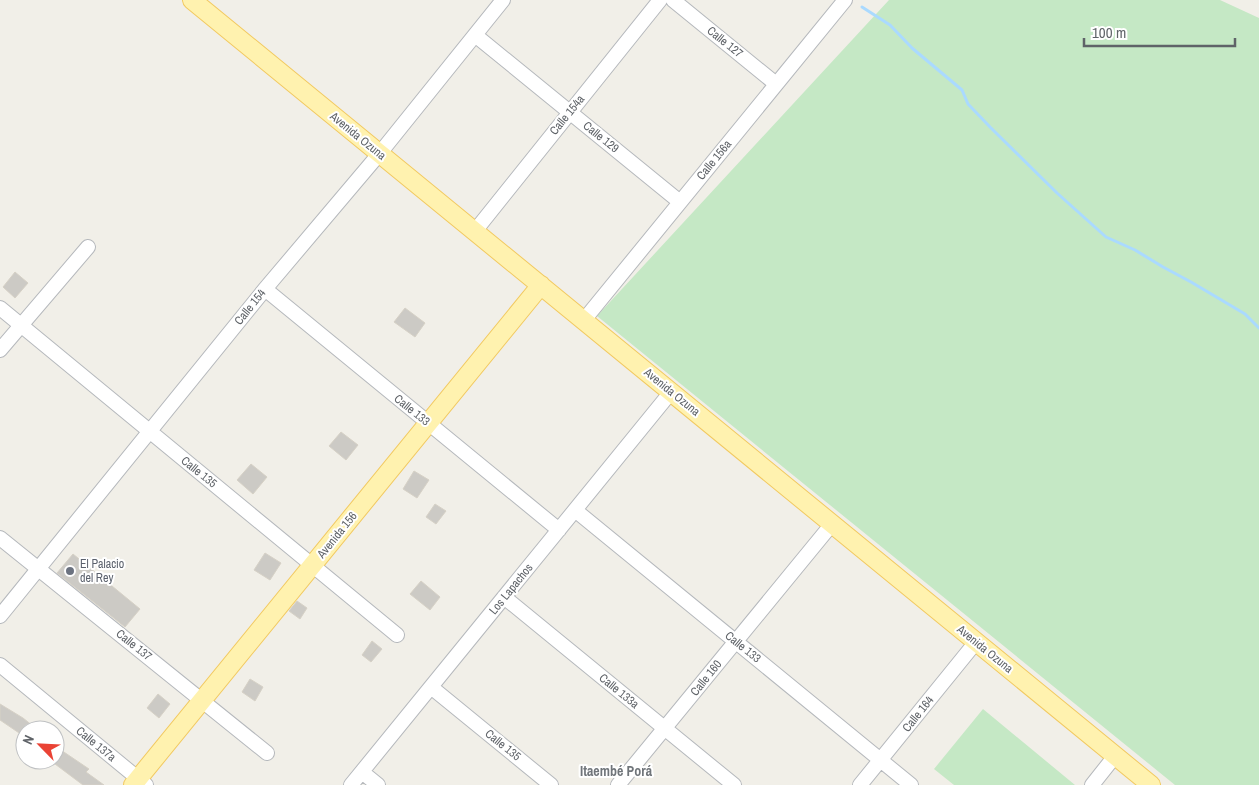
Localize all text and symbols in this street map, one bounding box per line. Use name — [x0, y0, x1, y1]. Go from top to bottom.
scale bar — [1084, 15, 1235, 47]
text: 100 m — [1092, 22, 1126, 43]
street label: Calle 127 — [704, 23, 747, 62]
street label: Calle 154a — [546, 91, 588, 138]
street label: Avenida Ozuna — [326, 108, 390, 164]
street label: Calle 129 — [580, 118, 622, 156]
street label: Calle 156a — [693, 136, 735, 183]
street label: Calle 154 — [231, 285, 270, 328]
street label: Avenida Ozuna — [640, 364, 704, 420]
street label: Calle 133 — [391, 391, 433, 429]
street label: Calle 135 — [178, 453, 221, 492]
street label: Avenida 156 — [313, 509, 361, 562]
place label: El Palacio del Rey — [80, 556, 124, 586]
street label: Los Lapachos — [486, 560, 537, 618]
marker: El Palacio del Rey — [64, 565, 76, 577]
street label: Avenida Ozuna — [953, 621, 1017, 677]
street label: Calle 137 — [113, 626, 156, 665]
street label: Calle 133 — [722, 628, 764, 666]
street label: Calle 160 — [687, 657, 725, 699]
street label: Calle 133a — [596, 670, 643, 712]
street label: Calle 164 — [899, 692, 938, 735]
north arrow — [15, 720, 65, 770]
street label: Calle 137a — [73, 723, 120, 765]
street label: Calle 135 — [482, 726, 525, 765]
text: N — [18, 732, 38, 747]
district label: Itaembé Porá — [580, 762, 653, 780]

